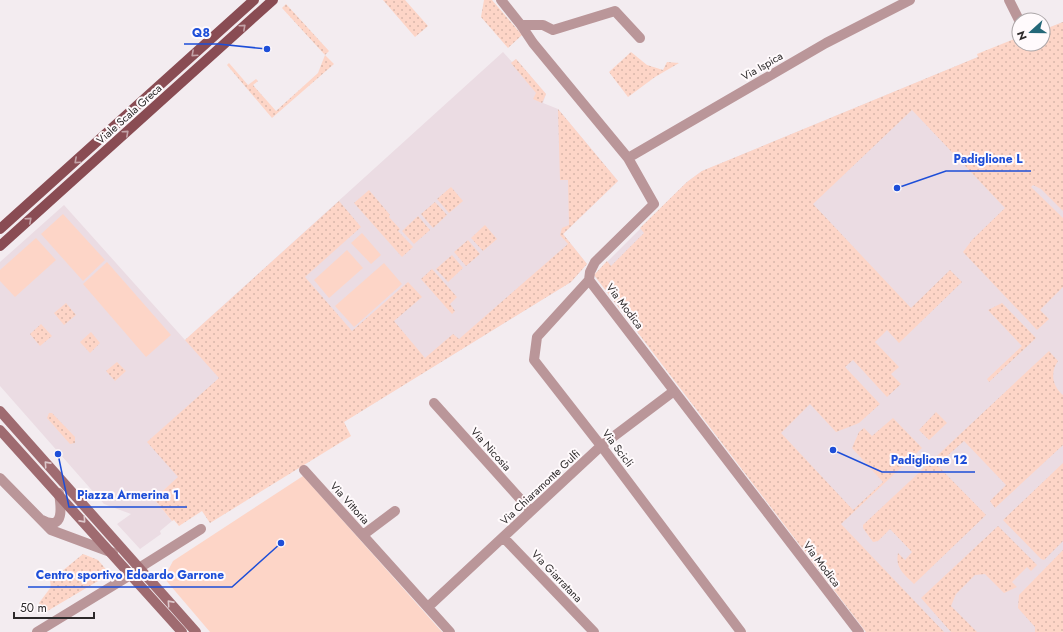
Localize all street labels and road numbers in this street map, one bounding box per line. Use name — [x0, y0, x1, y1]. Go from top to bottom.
street label: Via Ispica — [738, 48, 786, 84]
street label: Viale Scala Greca — [93, 80, 165, 148]
street label: Via Modica — [603, 280, 647, 332]
street label: Via Nicosia — [467, 424, 515, 474]
street label: Via Scicli — [599, 426, 638, 470]
street label: Via Chiaramonte Gulfi — [496, 446, 584, 528]
street label: Via Vittoria — [327, 478, 373, 528]
street label: Via Modica — [800, 538, 844, 590]
street label: Via Giarratana — [528, 546, 586, 606]

